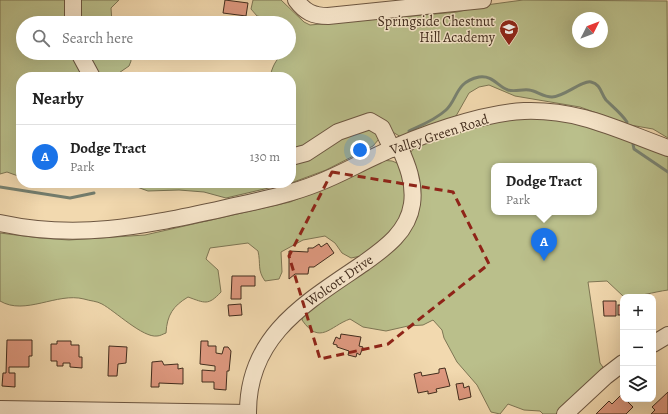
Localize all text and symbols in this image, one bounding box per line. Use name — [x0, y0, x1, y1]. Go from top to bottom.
place label: Springside Chestnut Hill Academy — [377, 12, 496, 47]
north arrow — [572, 12, 608, 48]
search box — [16, 16, 296, 60]
school or university icon: Springside Chestnut Hill Academy — [498, 18, 520, 46]
icon: search — [30, 27, 52, 49]
text: Search here — [62, 28, 133, 48]
text: Nearby — [32, 87, 83, 110]
street label: Valley Green Road — [387, 109, 491, 160]
text: Dodge Tract — [70, 138, 146, 158]
your location — [350, 140, 370, 160]
text: A — [41, 148, 49, 165]
text: 130 m — [250, 148, 280, 165]
text: Park — [70, 158, 94, 175]
popup — [491, 163, 597, 215]
text: Dodge Tract — [506, 171, 582, 191]
text: Park — [506, 191, 530, 208]
pin: A — [531, 228, 557, 261]
street label: Wolcott Drive — [301, 250, 377, 311]
map controls — [620, 294, 656, 402]
button: + — [620, 294, 656, 330]
button: − — [620, 330, 656, 366]
button: layers — [620, 366, 656, 402]

